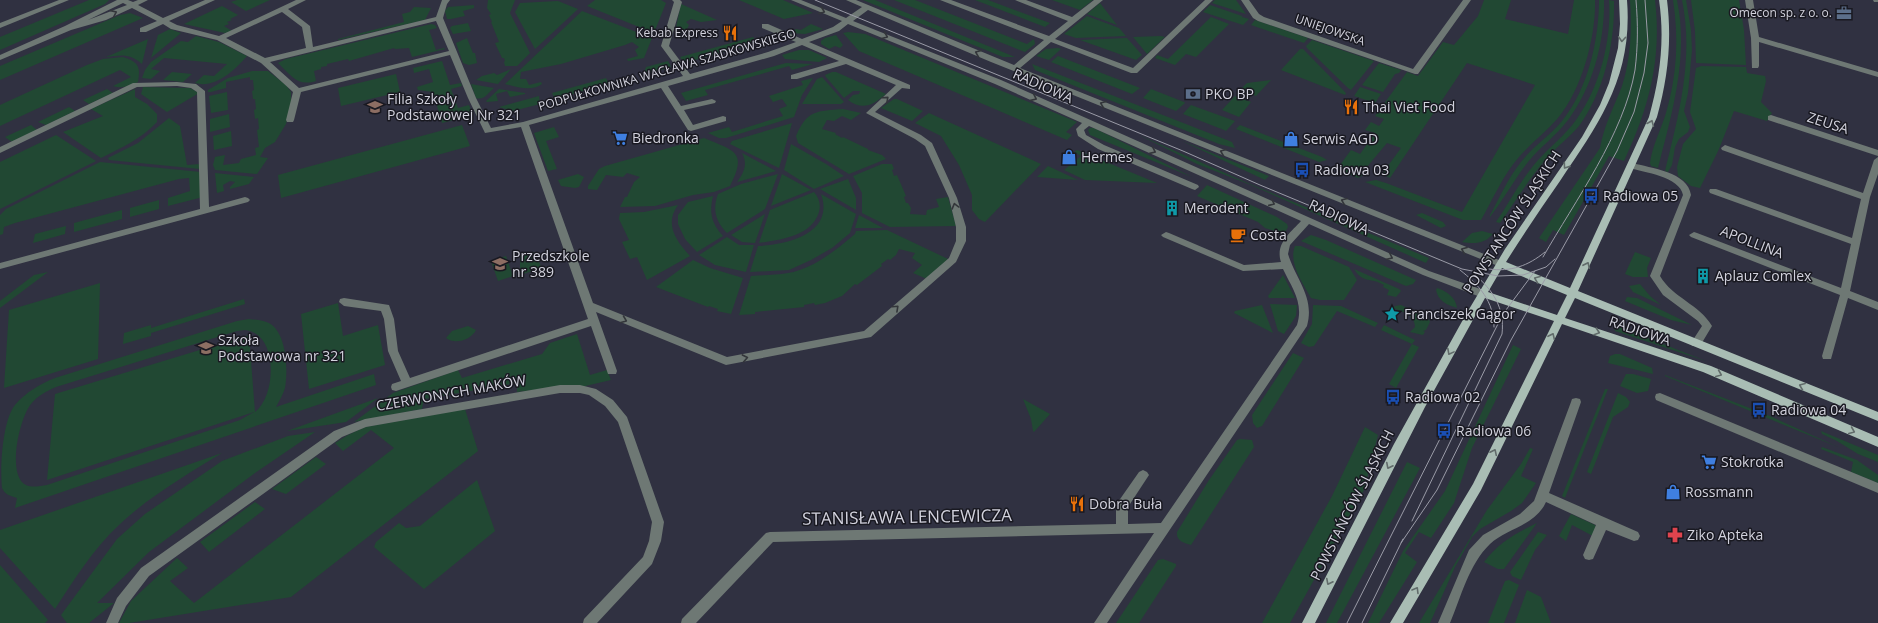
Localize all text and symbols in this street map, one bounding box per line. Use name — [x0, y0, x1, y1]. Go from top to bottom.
place label: Omecon sp. z o. o. — [1729, 4, 1832, 21]
office icon: Omecon sp. z o. o. — [1835, 4, 1853, 22]
one-way arrow — [817, 6, 825, 14]
one-way arrow — [109, 10, 117, 18]
street label: UNIEJOWSKA — [1293, 10, 1368, 50]
place label: Kebab Express — [636, 24, 718, 41]
restaurant icon: Kebab Express — [721, 24, 739, 42]
street label: PODPUŁKOWNIKA WACŁAWA SZADKOWSKIEGO — [536, 25, 798, 114]
one-way arrow — [881, 32, 888, 40]
one-way arrow — [1618, 36, 1627, 42]
one-way arrow — [975, 50, 982, 58]
street label: RADIOWA — [1010, 64, 1077, 107]
place label: PKO BP — [1205, 84, 1254, 103]
bank icon: PKO BP — [1184, 85, 1202, 103]
place label: Filia Szkoły Podstawowej Nr 321 — [387, 89, 521, 124]
one-way arrow — [1029, 93, 1037, 101]
one-way arrow — [881, 96, 889, 103]
place label: Thai Viet Food — [1363, 97, 1455, 116]
school or university icon: Filia Szkoły Podstawowej Nr 321 — [366, 98, 384, 116]
restaurant icon: Thai Viet Food — [1342, 98, 1360, 116]
one-way arrow — [1099, 100, 1106, 108]
street label: ZEUSA — [1805, 107, 1851, 138]
one-way arrow — [1646, 119, 1654, 127]
place label: Biedronka — [632, 128, 699, 147]
supermarket icon: Biedronka — [611, 129, 629, 147]
place label: Serwis AGD — [1303, 129, 1378, 148]
shop icon: Serwis AGD — [1282, 130, 1300, 148]
one-way arrow — [1148, 146, 1156, 154]
place label: Hermes — [1081, 147, 1133, 166]
street label: POWSTAŃCÓW ŚLĄSKICH — [1458, 147, 1565, 297]
shop icon: Hermes — [1060, 148, 1078, 166]
one-way arrow — [1220, 149, 1227, 157]
place label: Radiowa 03 — [1314, 160, 1389, 179]
bus stop icon: Radiowa 03 — [1293, 161, 1311, 179]
one-way arrow — [1564, 161, 1571, 168]
place label: Radiowa 05 — [1603, 186, 1678, 205]
bus stop icon: Radiowa 05 — [1582, 187, 1600, 205]
street label: RADIOWA — [1306, 194, 1372, 239]
place label: Merodent — [1184, 198, 1249, 217]
one-way arrow — [1267, 198, 1275, 206]
one-way arrow — [1340, 198, 1347, 206]
building icon: Merodent — [1163, 199, 1181, 217]
one-way arrow — [952, 203, 960, 210]
street label: APOLLINA — [1718, 221, 1787, 262]
place label: Costa — [1250, 225, 1287, 244]
cafe icon: Costa — [1229, 226, 1247, 244]
place label: Przedszkole nr 389 — [512, 246, 590, 281]
one-way arrow — [1461, 246, 1468, 254]
one-way arrow — [1386, 252, 1393, 260]
school or university icon: Przedszkole nr 389 — [491, 255, 509, 273]
one-way arrow — [1582, 262, 1590, 270]
place label: Aplauz Comlex — [1715, 266, 1812, 285]
building icon: Aplauz Comlex — [1694, 267, 1712, 285]
one-way arrow — [1533, 275, 1540, 283]
place label: Franciszek Gągor — [1404, 304, 1516, 323]
place icon: Franciszek Gągor — [1383, 305, 1401, 323]
one-way arrow — [892, 306, 899, 313]
street label: RADIOWA — [1607, 311, 1674, 350]
one-way arrow — [621, 315, 628, 323]
one-way arrow — [1593, 327, 1600, 336]
place label: Szkoła Podstawowa nr 321 — [218, 330, 346, 365]
one-way arrow — [1547, 333, 1555, 340]
school or university icon: Szkoła Podstawowa nr 321 — [197, 339, 215, 357]
one-way arrow — [1448, 347, 1455, 355]
one-way arrow — [742, 354, 749, 362]
street label: CZERWONYCH MAKÓW — [374, 370, 528, 415]
one-way arrow — [1716, 370, 1723, 378]
one-way arrow — [1798, 383, 1805, 391]
place label: Radiowa 02 — [1405, 387, 1480, 406]
bus stop icon: Radiowa 02 — [1384, 388, 1402, 406]
place label: Radiowa 04 — [1771, 400, 1846, 419]
bus stop icon: Radiowa 04 — [1750, 401, 1768, 419]
place label: Radiowa 06 — [1456, 421, 1531, 440]
bus stop icon: Radiowa 06 — [1435, 422, 1453, 440]
street label: POWSTAŃCÓW ŚLĄSKICH — [1305, 426, 1398, 583]
one-way arrow — [1848, 426, 1855, 434]
one-way arrow — [1489, 449, 1497, 457]
place label: Stokrotka — [1721, 452, 1784, 471]
supermarket icon: Stokrotka — [1700, 453, 1718, 471]
one-way arrow — [1386, 462, 1394, 469]
place label: Rossmann — [1685, 482, 1753, 501]
shop icon: Rossmann — [1664, 483, 1682, 501]
place label: Dobra Buła — [1089, 494, 1162, 513]
restaurant icon: Dobra Buła — [1068, 495, 1086, 513]
street label: STANISŁAWA LENCEWICZA — [802, 503, 1012, 530]
place label: Ziko Apteka — [1687, 525, 1763, 544]
pharmacy icon: Ziko Apteka — [1666, 526, 1684, 544]
one-way arrow — [1327, 578, 1334, 585]
one-way arrow — [1411, 587, 1419, 594]

